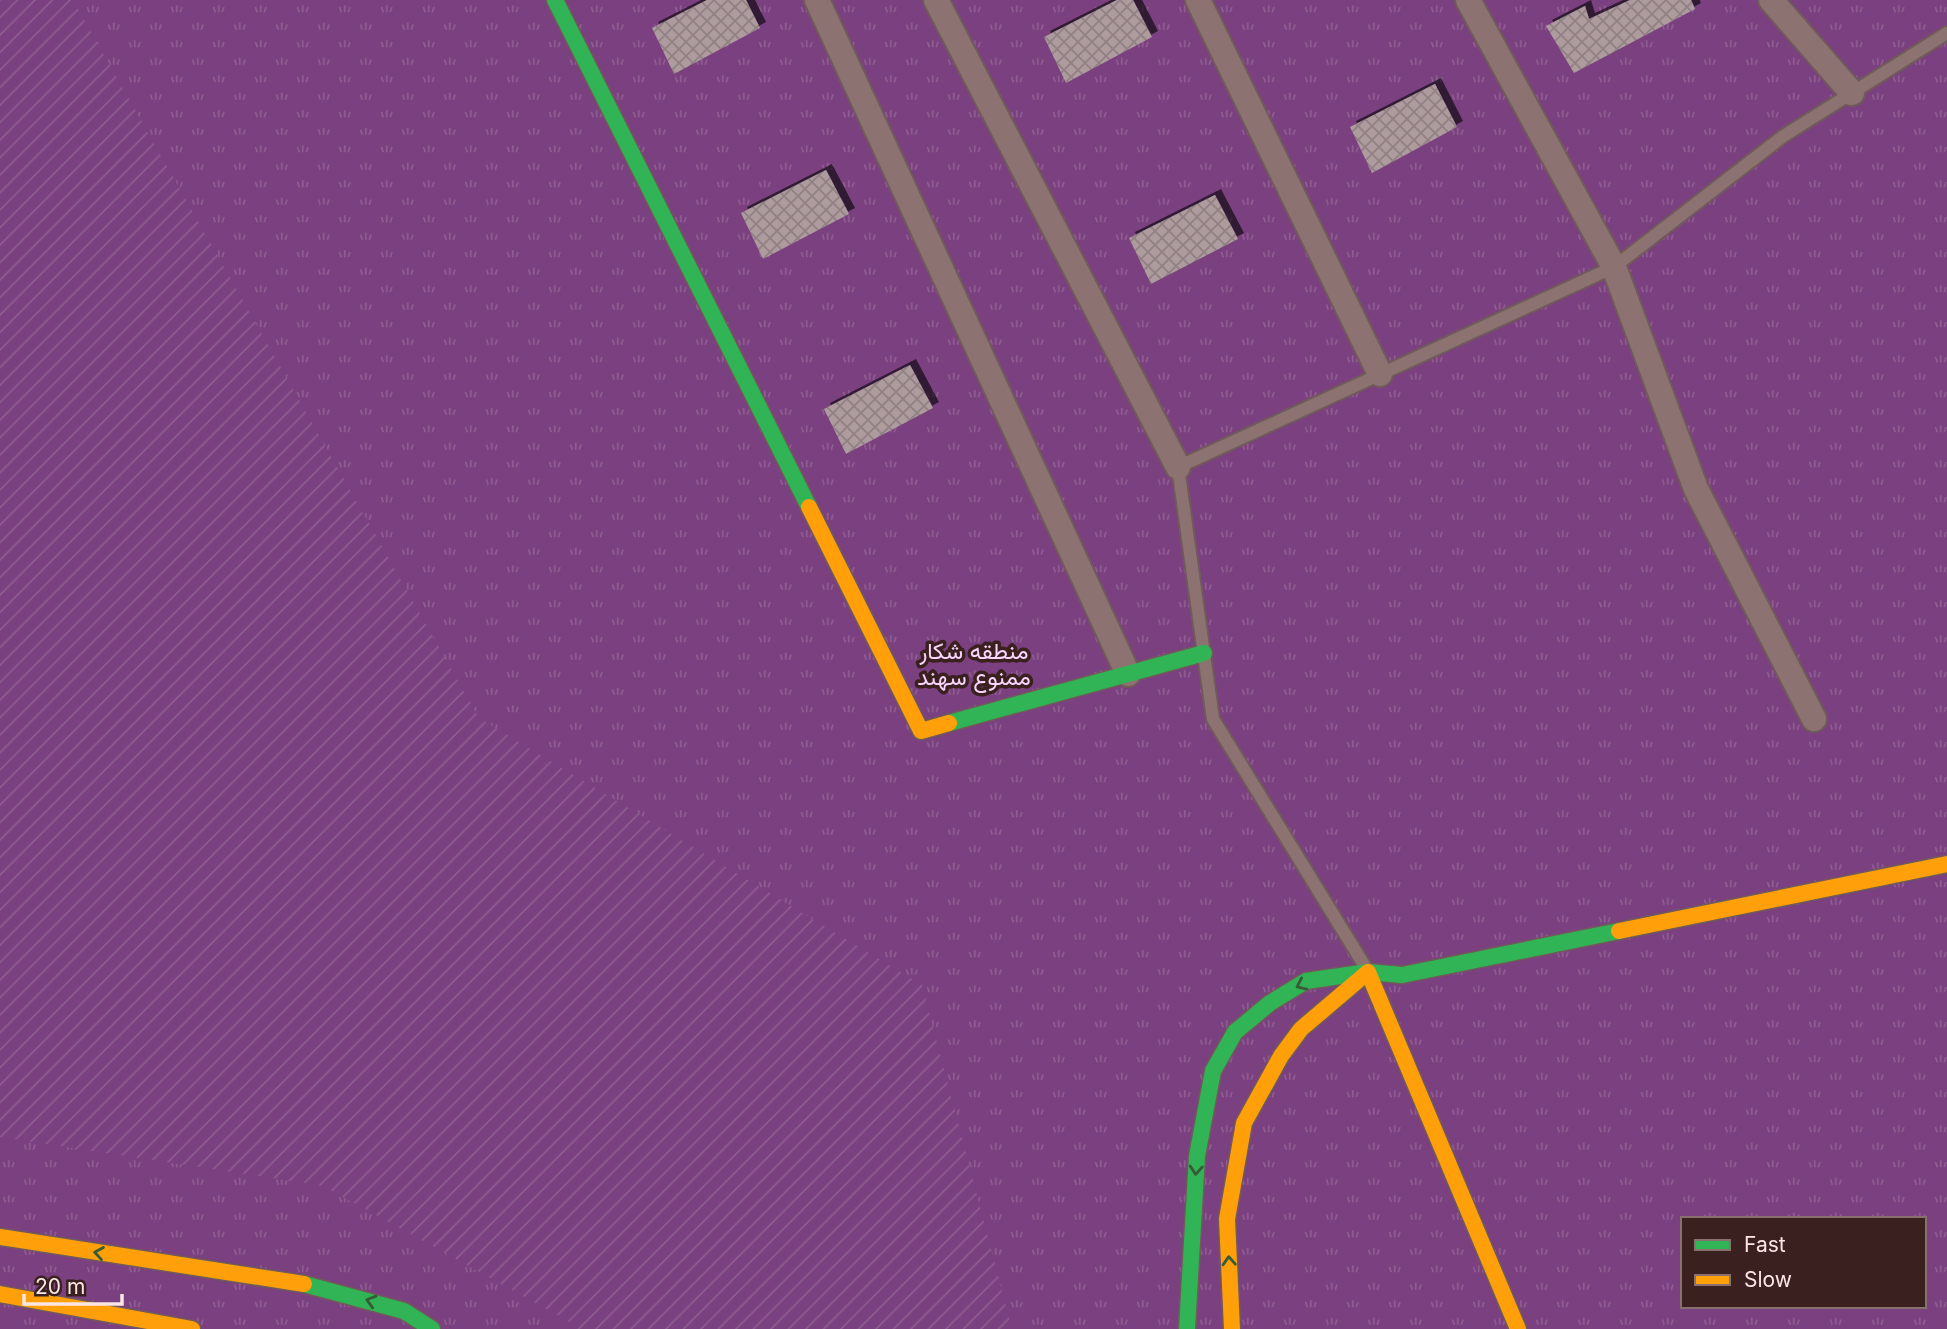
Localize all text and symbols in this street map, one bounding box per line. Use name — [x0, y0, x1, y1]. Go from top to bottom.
park label: منطقه شکار ممنوع سهند — [917, 637, 1031, 693]
one-way arrow — [1296, 977, 1308, 991]
one-way arrow — [1189, 1165, 1204, 1176]
legend — [1681, 1217, 1926, 1308]
text: Fast — [1744, 1232, 1786, 1257]
one-way arrow — [93, 1246, 105, 1261]
one-way arrow — [1221, 1255, 1236, 1266]
scale bar — [24, 1262, 122, 1306]
text: Slow — [1744, 1267, 1792, 1292]
text: 20 m — [35, 1274, 85, 1299]
one-way arrow — [365, 1295, 377, 1309]

